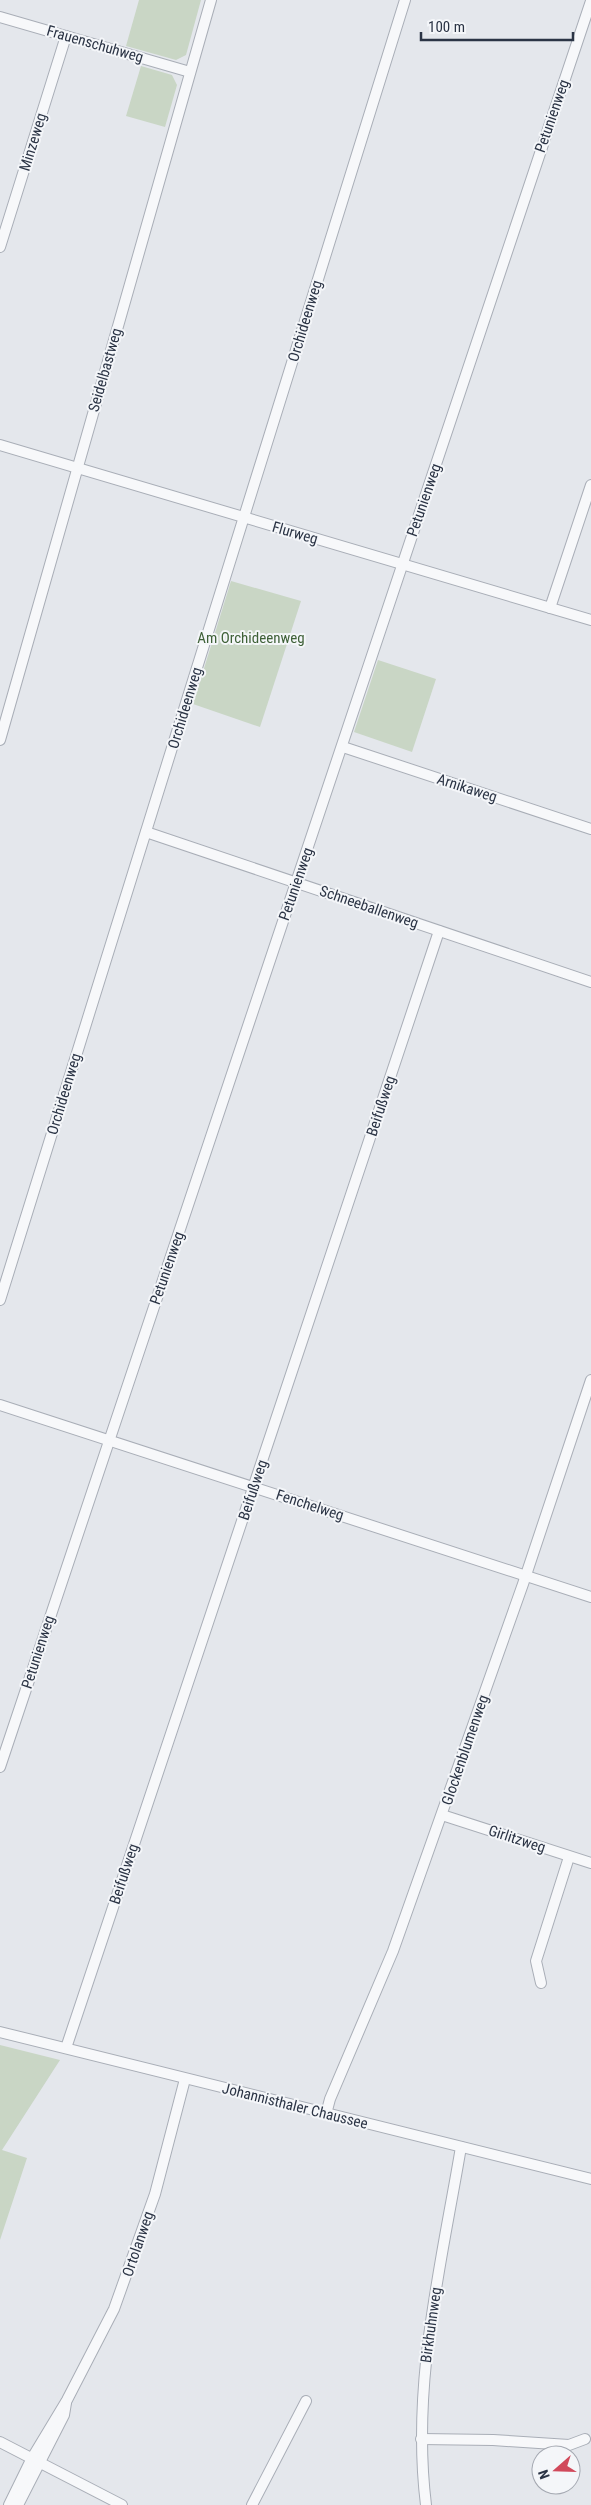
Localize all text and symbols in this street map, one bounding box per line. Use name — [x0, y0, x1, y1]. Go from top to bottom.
scale bar — [421, 10, 574, 42]
text: 100 m — [428, 18, 465, 36]
street label: Frauenschuhweg — [45, 22, 145, 66]
street label: Petunienweg — [531, 77, 573, 155]
street label: Minzeweg — [16, 111, 50, 173]
street label: Orchideenweg — [284, 278, 326, 364]
street label: Seidelbastweg — [84, 326, 126, 414]
street label: Petunienweg — [403, 461, 445, 539]
street label: Flurweg — [270, 518, 320, 548]
park label: Am Orchideenweg — [197, 629, 305, 647]
street label: Orchideenweg — [164, 665, 206, 751]
street label: Arnikaweg — [435, 770, 499, 806]
street label: Petunienweg — [275, 845, 317, 923]
street label: Schneeballenweg — [317, 882, 421, 932]
street label: Orchideenweg — [43, 1051, 85, 1137]
street label: Beifußweg — [363, 1073, 399, 1139]
street label: Petunienweg — [146, 1229, 188, 1307]
street label: Beifußweg — [235, 1457, 271, 1523]
street label: Fenchelweg — [274, 1486, 346, 1524]
street label: Petunienweg — [18, 1613, 58, 1691]
street label: Glockenblumenweg — [438, 1692, 492, 1808]
street label: Girlitzweg — [486, 1821, 548, 1857]
street label: Beifußweg — [106, 1841, 142, 1907]
street label: Johannisthaler Chaussee — [220, 2079, 370, 2133]
street label: Ortolanweg — [118, 2209, 158, 2279]
street label: Birkhuhnweg — [417, 2286, 445, 2364]
north arrow — [531, 2445, 581, 2495]
text: N — [535, 2468, 553, 2481]

